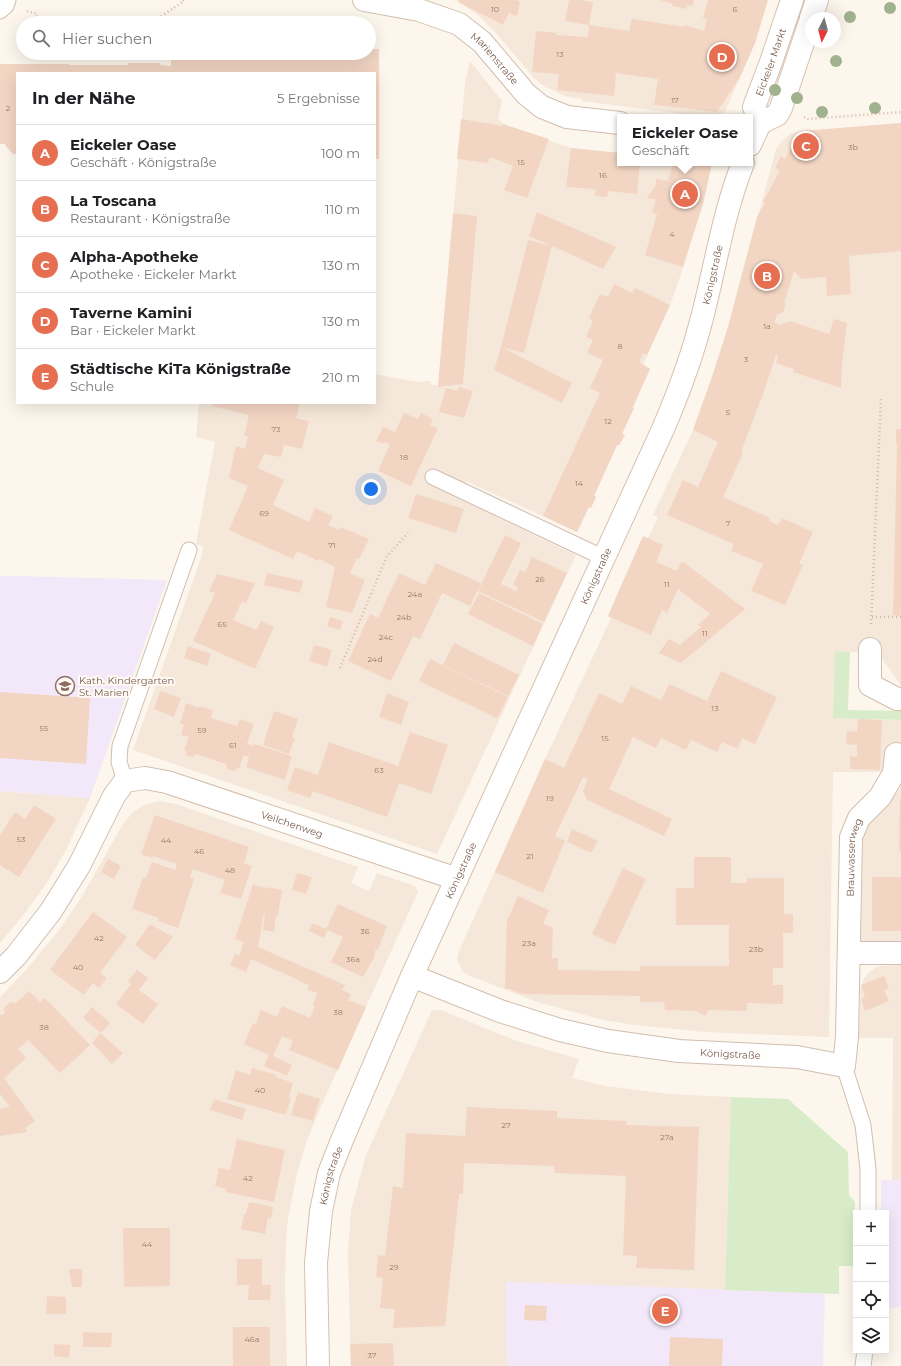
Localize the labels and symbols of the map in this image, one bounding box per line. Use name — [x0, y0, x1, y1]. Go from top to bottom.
house number: 10 — [491, 4, 499, 14]
house number: 6 — [733, 4, 738, 14]
north arrow — [805, 12, 841, 48]
street label: Eickeler Markt — [752, 26, 789, 98]
street label: Marienstraße — [468, 29, 522, 87]
pin: D — [709, 42, 735, 72]
house number: 13 — [556, 49, 564, 59]
house number: 17 — [671, 95, 679, 105]
house number: 2 — [6, 103, 11, 113]
pin: C — [793, 131, 819, 161]
house number: 3b — [848, 142, 859, 152]
house number: 15 — [517, 157, 525, 167]
house number: 16 — [599, 170, 607, 180]
pin: A — [672, 179, 698, 209]
house number: 4 — [669, 229, 675, 239]
street label: Königstraße — [699, 244, 725, 306]
pin: B — [754, 261, 780, 291]
house number: 1a — [763, 321, 771, 331]
house number: 8 — [617, 341, 623, 351]
house number: 3 — [744, 354, 749, 364]
house number: 5 — [726, 407, 731, 417]
house number: 12 — [604, 416, 612, 426]
house number: 73 — [271, 424, 281, 434]
house number: 18 — [400, 452, 408, 462]
house number: 14 — [575, 478, 584, 488]
your location — [361, 479, 381, 499]
house number: 69 — [259, 508, 269, 518]
house number: 7 — [726, 518, 731, 528]
house number: 71 — [328, 540, 336, 550]
street label: Königstraße — [577, 546, 614, 606]
house number: 26 — [535, 574, 545, 584]
house number: 11 — [664, 579, 670, 589]
house number: 24a — [408, 589, 422, 599]
house number: 24b — [396, 612, 412, 622]
house number: 65 — [217, 619, 227, 629]
house number: 11 — [702, 628, 708, 638]
house number: 24c — [379, 632, 394, 642]
house number: 24d — [367, 654, 383, 664]
place label: Kath. Kindergarten St. Marien — [79, 674, 174, 699]
school or university icon: Kath. Kindergarten St. Marien — [54, 675, 76, 697]
house number: 13 — [711, 703, 719, 713]
house number: 55 — [39, 723, 49, 733]
house number: 59 — [197, 725, 207, 735]
house number: 15 — [601, 733, 609, 743]
house number: 61 — [229, 740, 237, 750]
house number: 63 — [374, 765, 384, 775]
house number: 19 — [546, 793, 554, 803]
street label: Veilchenweg — [259, 807, 325, 840]
street label: Brauwasserweg — [843, 816, 865, 897]
house number: 53 — [17, 834, 26, 844]
house number: 44 — [161, 835, 172, 845]
street label: Königstraße — [442, 840, 479, 901]
house number: 46 — [194, 846, 204, 856]
house number: 21 — [526, 851, 534, 861]
house number: 48 — [225, 865, 235, 875]
house number: 36 — [360, 926, 370, 936]
house number: 42 — [94, 933, 104, 943]
house number: 23a — [522, 938, 536, 948]
house number: 23b — [749, 944, 764, 954]
house number: 36a — [346, 954, 360, 964]
house number: 40 — [73, 962, 83, 972]
house number: 38 — [333, 1007, 343, 1017]
house number: 38 — [39, 1022, 49, 1032]
street label: Königstraße — [700, 1046, 761, 1062]
house number: 40 — [255, 1085, 265, 1095]
house number: 27 — [501, 1120, 511, 1130]
house number: 27a — [660, 1132, 674, 1142]
street label: Königstraße — [316, 1144, 345, 1206]
house number: 42 — [243, 1173, 253, 1183]
house number: 44 — [142, 1239, 153, 1249]
house number: 29 — [389, 1262, 399, 1272]
pin: E — [652, 1296, 678, 1326]
house number: 46a — [245, 1334, 259, 1344]
house number: 37 — [367, 1350, 377, 1360]

